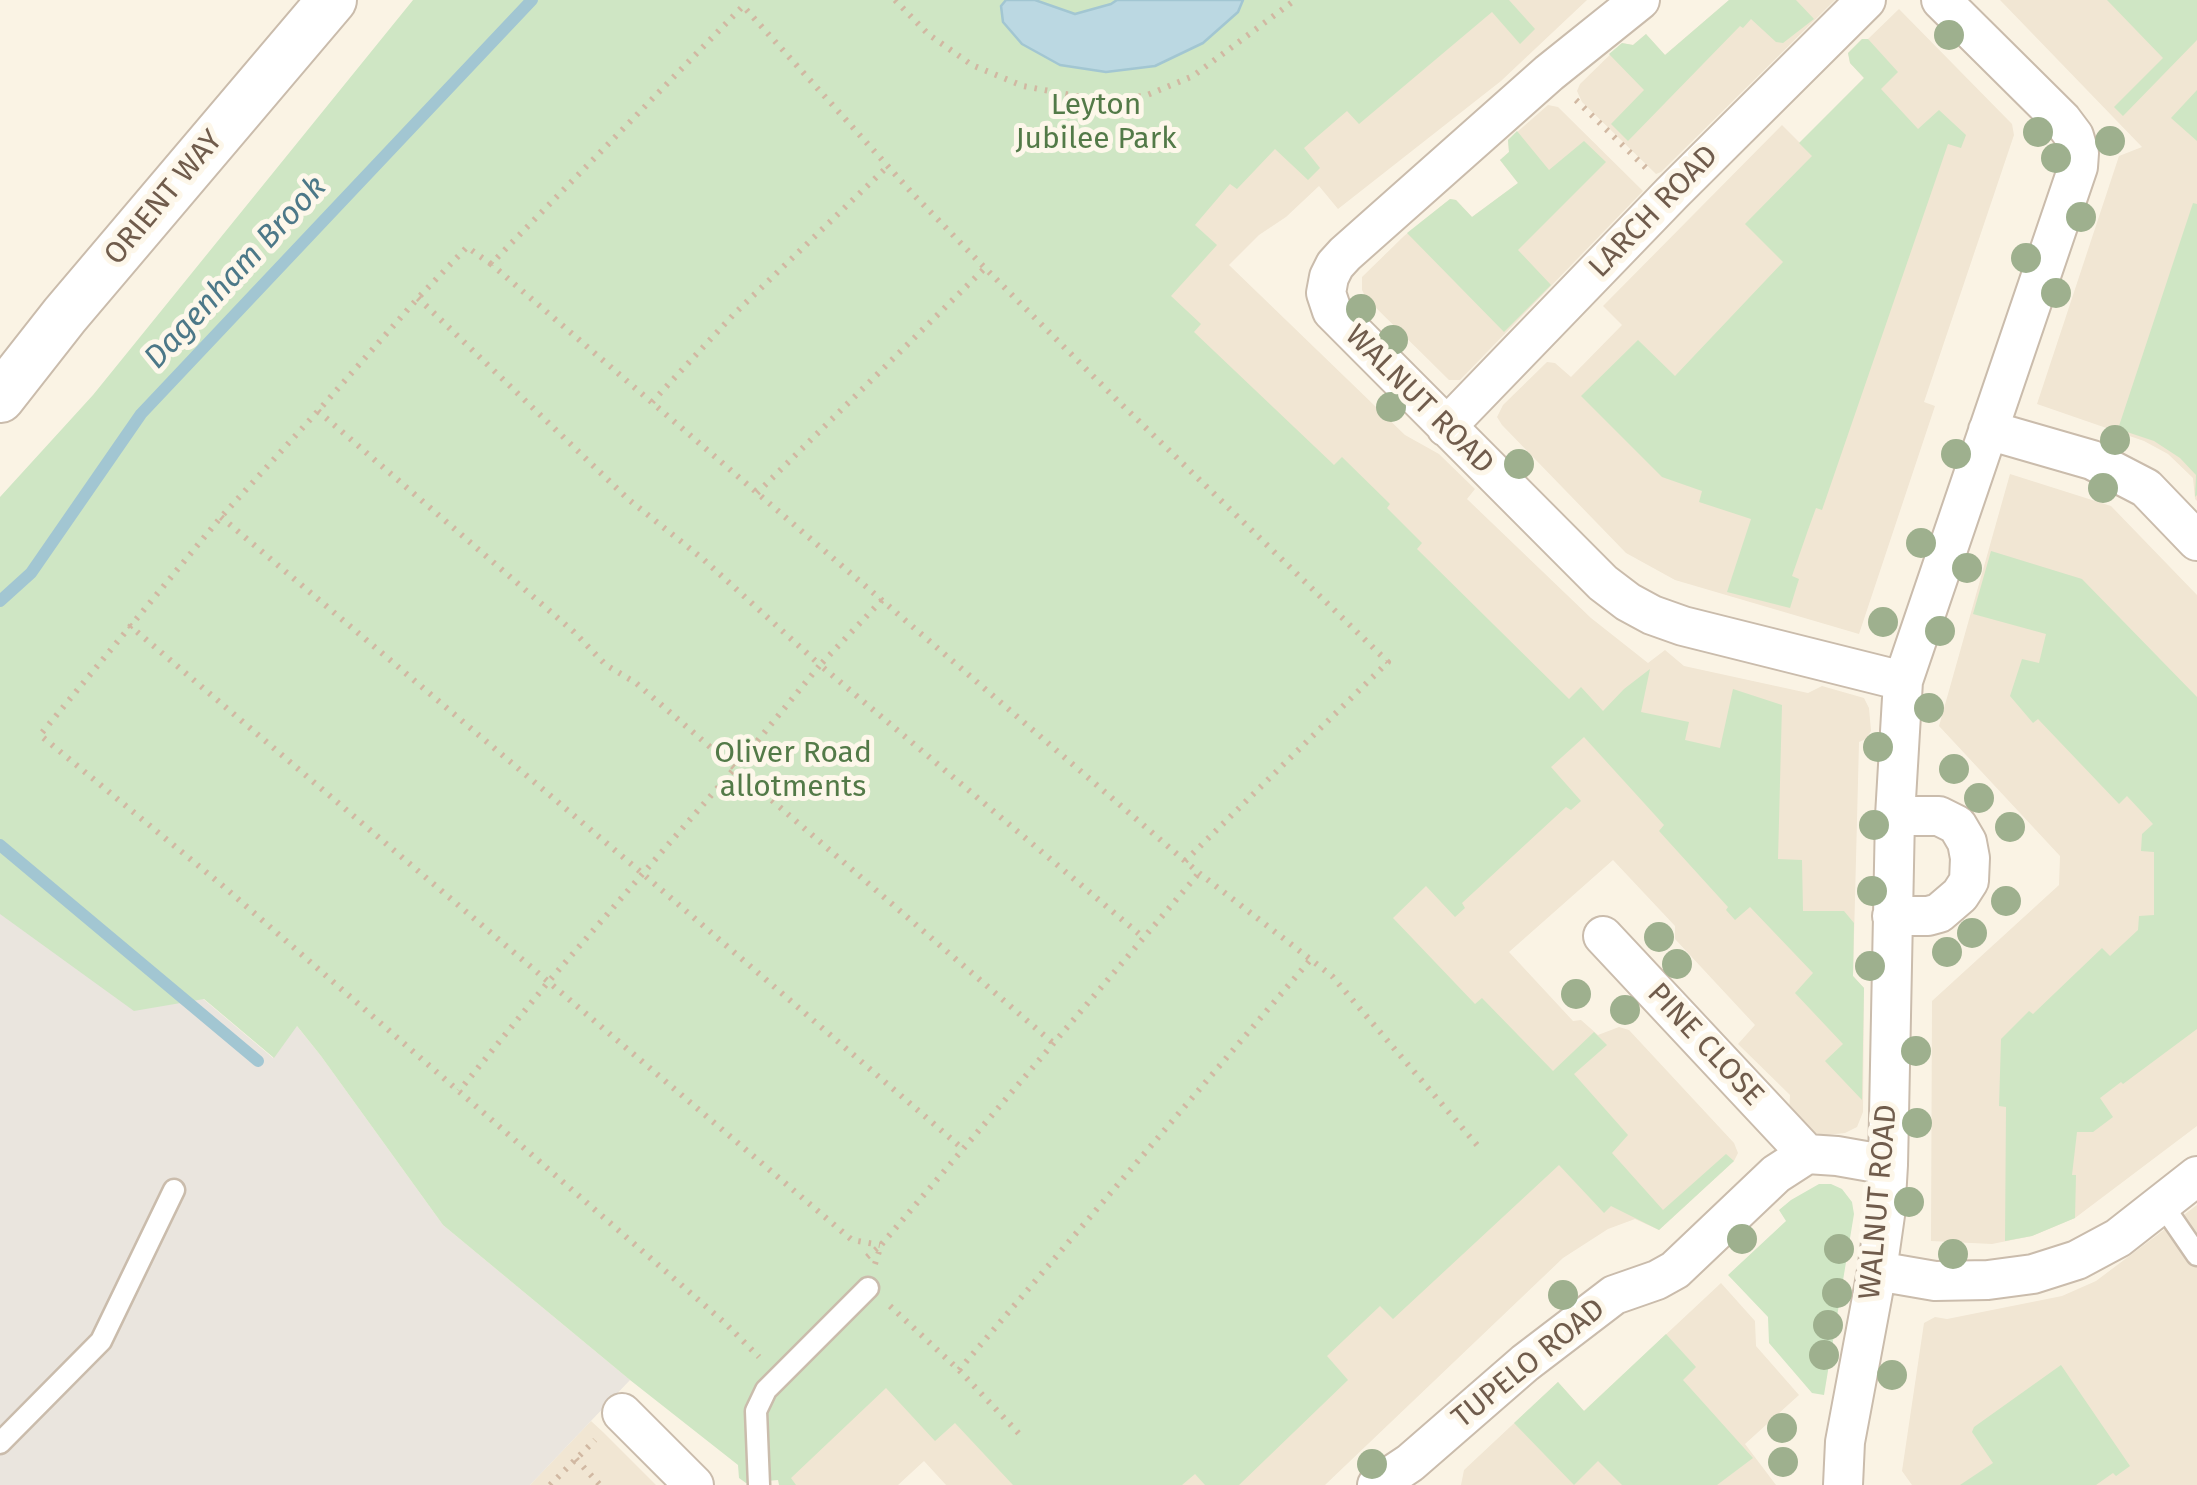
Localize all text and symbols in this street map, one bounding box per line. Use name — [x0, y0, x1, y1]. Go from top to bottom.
park label: Leyton Jubilee Park — [1015, 88, 1177, 158]
street label: ORIENT WAY — [97, 123, 231, 273]
street label: LARCH ROAD — [1582, 138, 1726, 286]
water label: Dagenham Brook — [137, 169, 335, 377]
street label: WALNUT ROAD — [1337, 318, 1501, 482]
park label: Oliver Road allotments — [714, 736, 872, 806]
street label: PINE CLOSE — [1639, 976, 1771, 1114]
street label: WALNUT ROAD — [1853, 1103, 1905, 1301]
street label: TUPELO ROAD — [1445, 1291, 1613, 1437]

